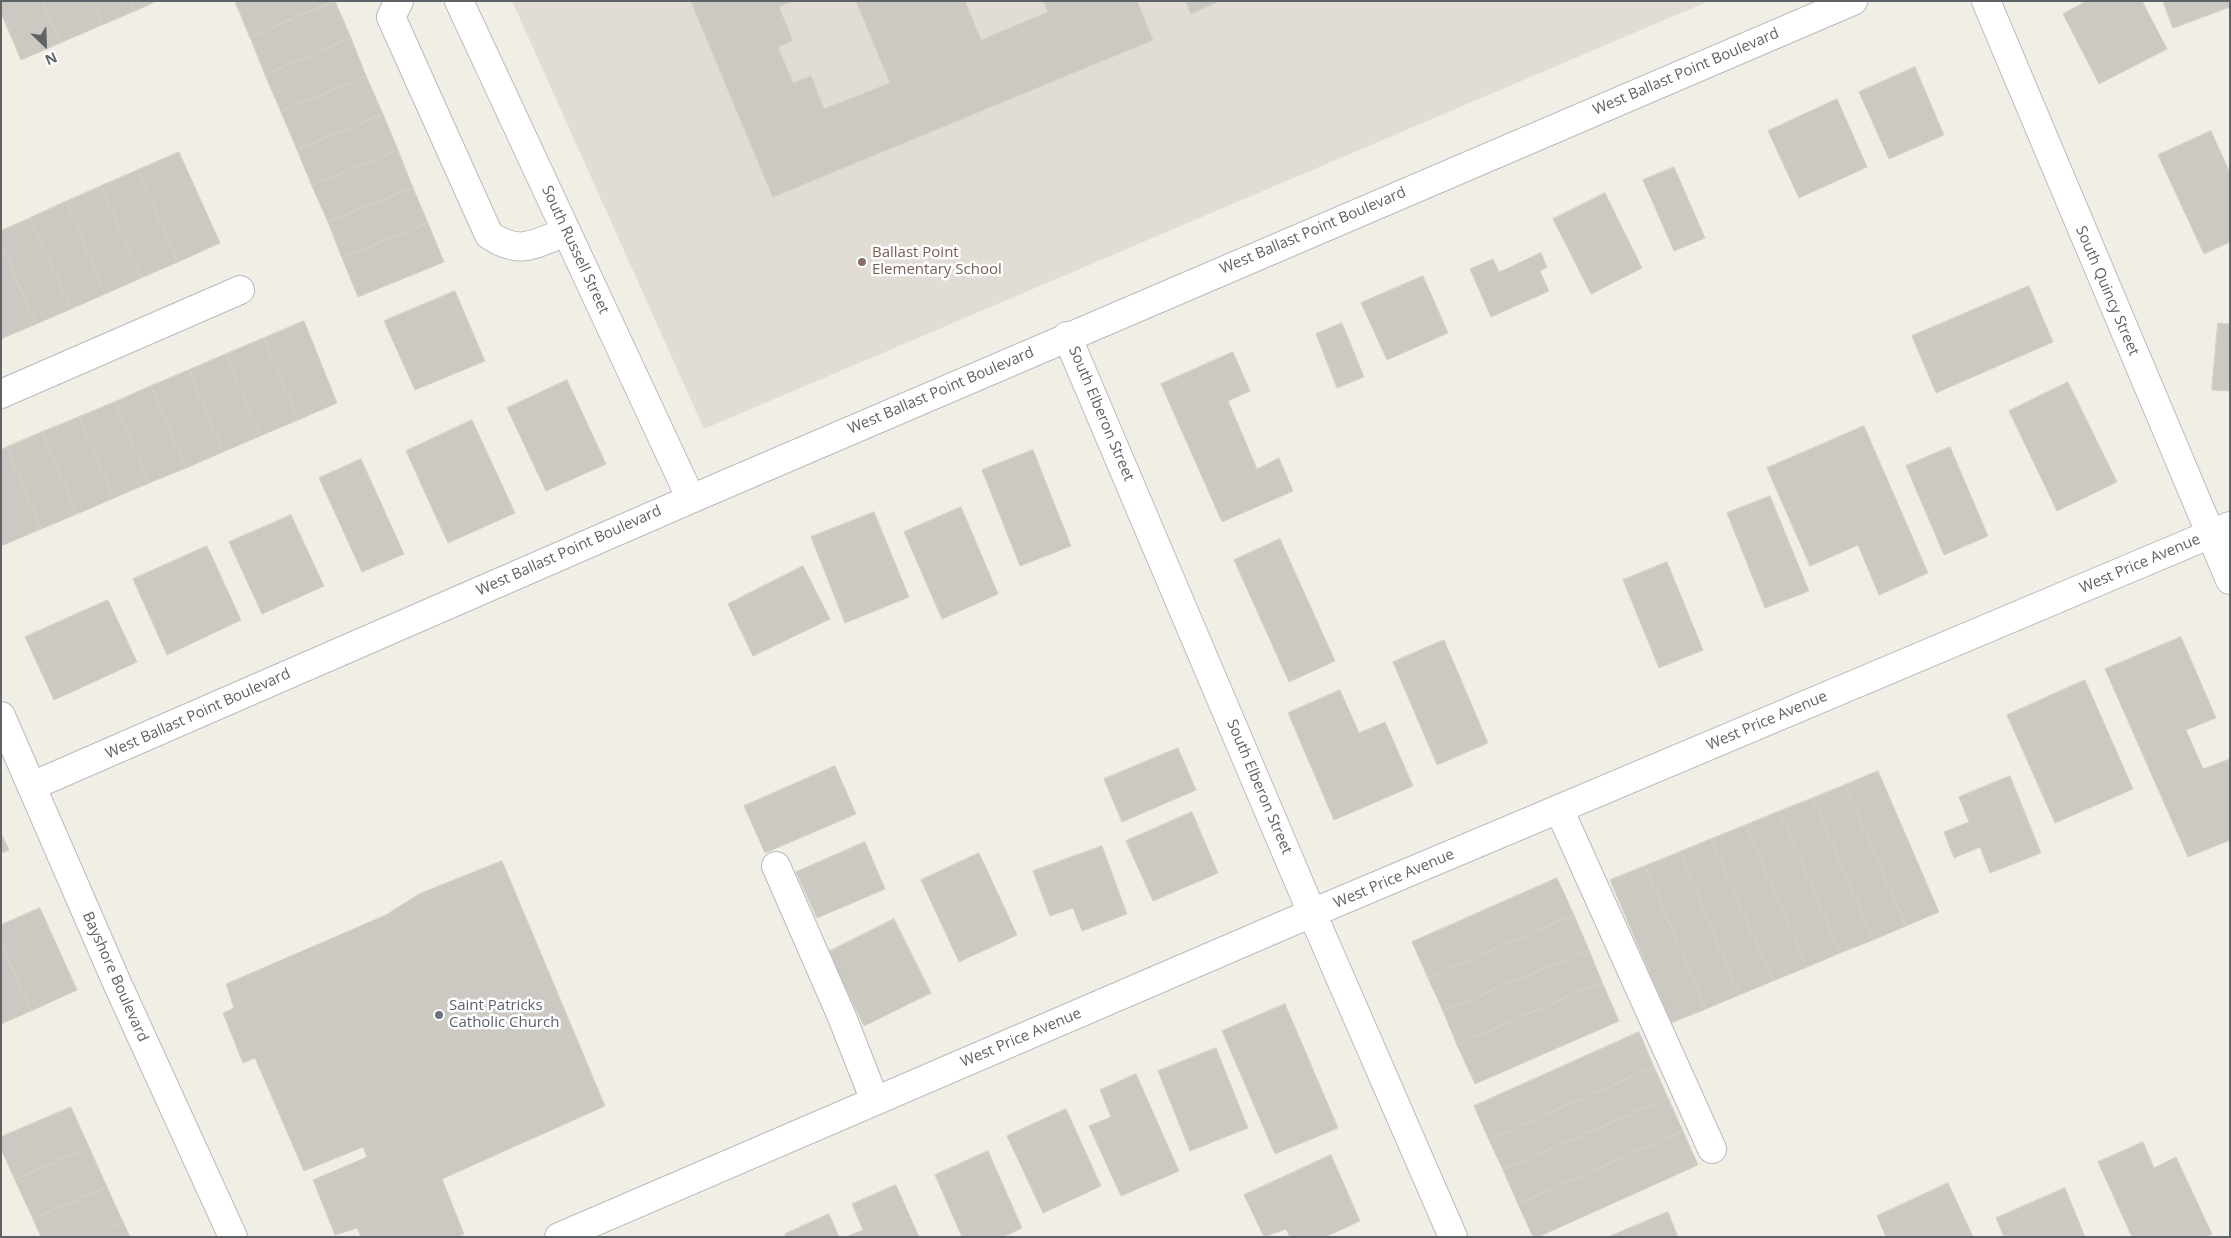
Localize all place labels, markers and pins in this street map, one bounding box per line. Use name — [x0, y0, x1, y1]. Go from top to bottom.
place label: Ballast Point Elementary School — [872, 244, 1002, 279]
marker: Ballast Point Elementary School — [856, 256, 868, 268]
place label: Saint Patricks Catholic Church — [449, 997, 559, 1032]
marker: Saint Patricks Catholic Church — [433, 1009, 445, 1021]

